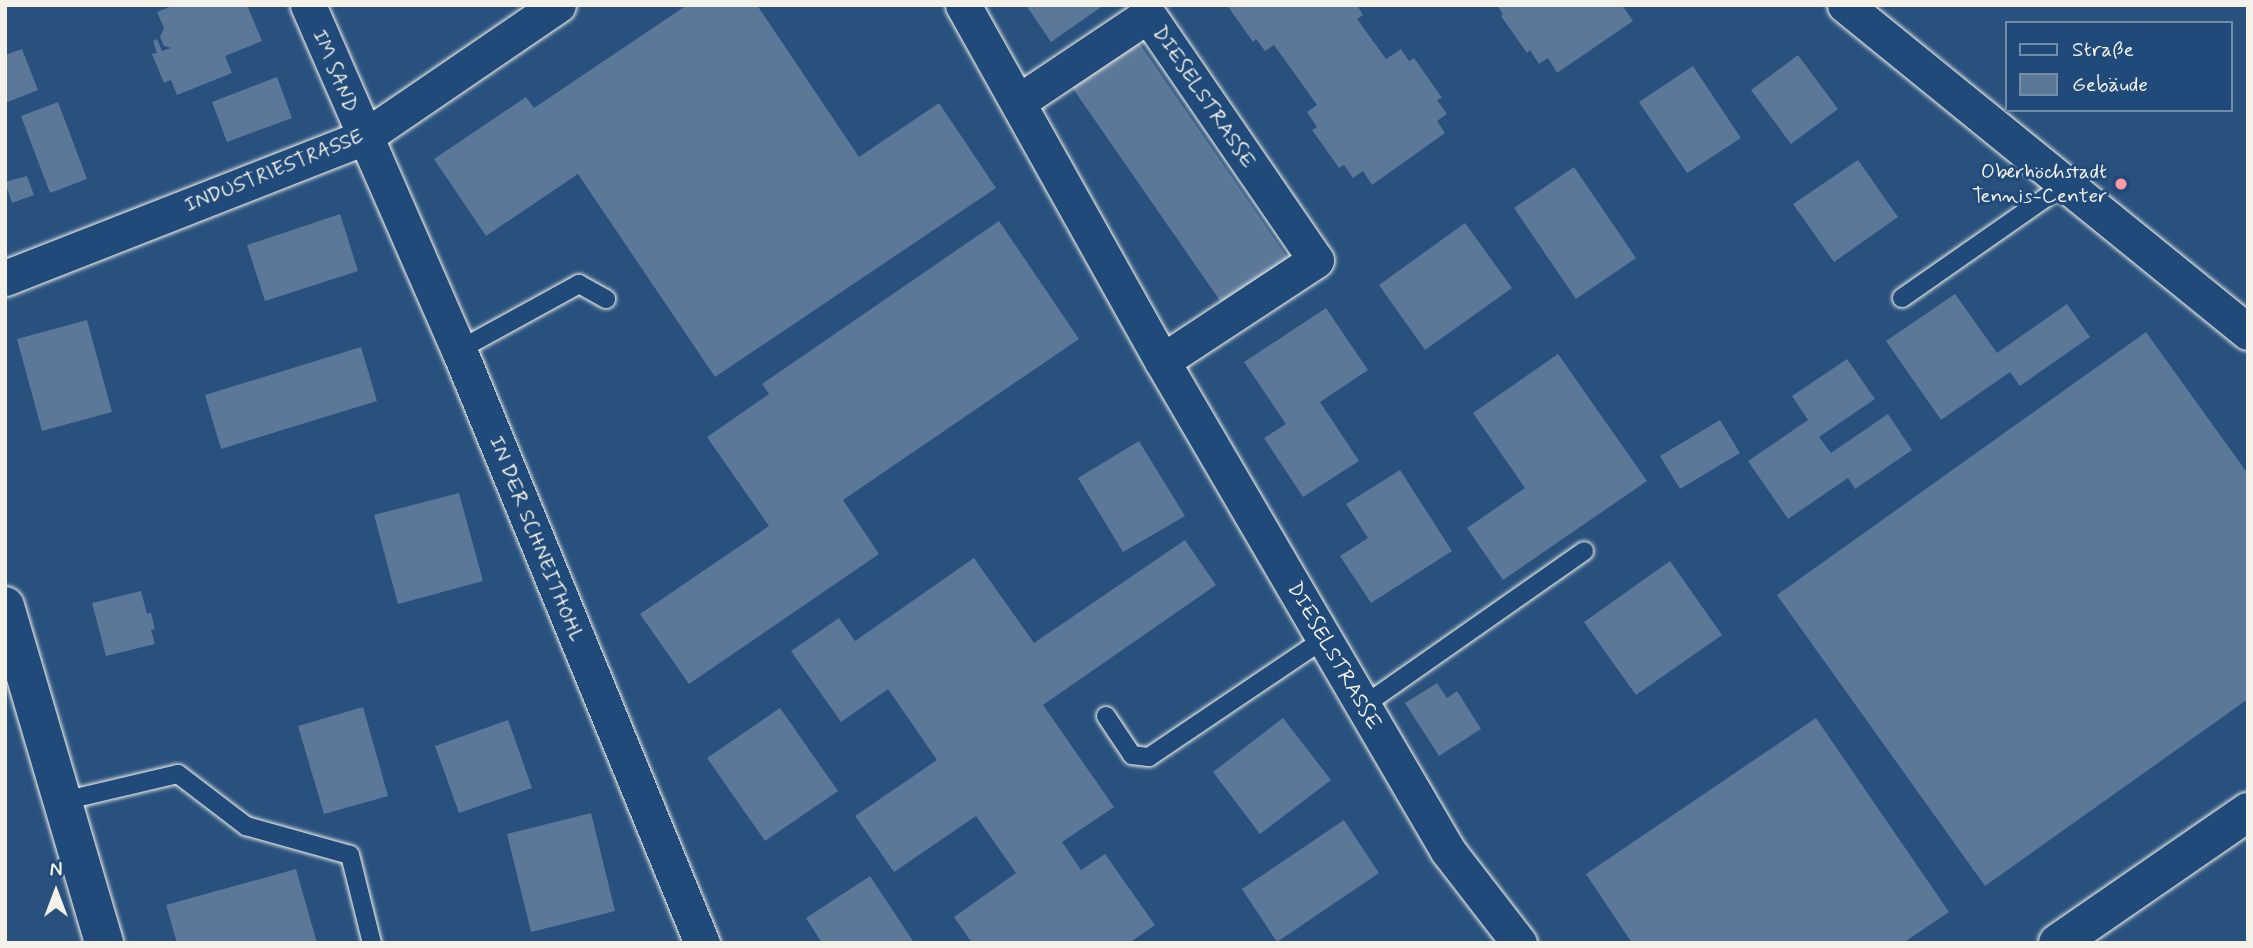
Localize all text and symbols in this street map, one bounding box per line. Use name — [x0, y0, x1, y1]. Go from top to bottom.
street label: DIESELSTRASSE — [1147, 21, 1261, 173]
legend — [2004, 21, 2232, 112]
street label: IM SAND — [306, 25, 364, 117]
text: Straße — [2072, 36, 2134, 64]
text: Gebäude — [2072, 71, 2148, 99]
street label: INDUSTRIESTRASSE — [181, 124, 367, 218]
place label: Oberhöchstadt Tennis-Center — [1972, 159, 2107, 209]
marker: Oberhöchstadt Tennis-Center — [2113, 176, 2129, 192]
street label: IN DER SCHNEITHOHL — [484, 434, 588, 644]
street label: DIESELSTRASSE — [1281, 578, 1387, 734]
north arrow — [21, 857, 91, 927]
text: N — [50, 858, 62, 883]

